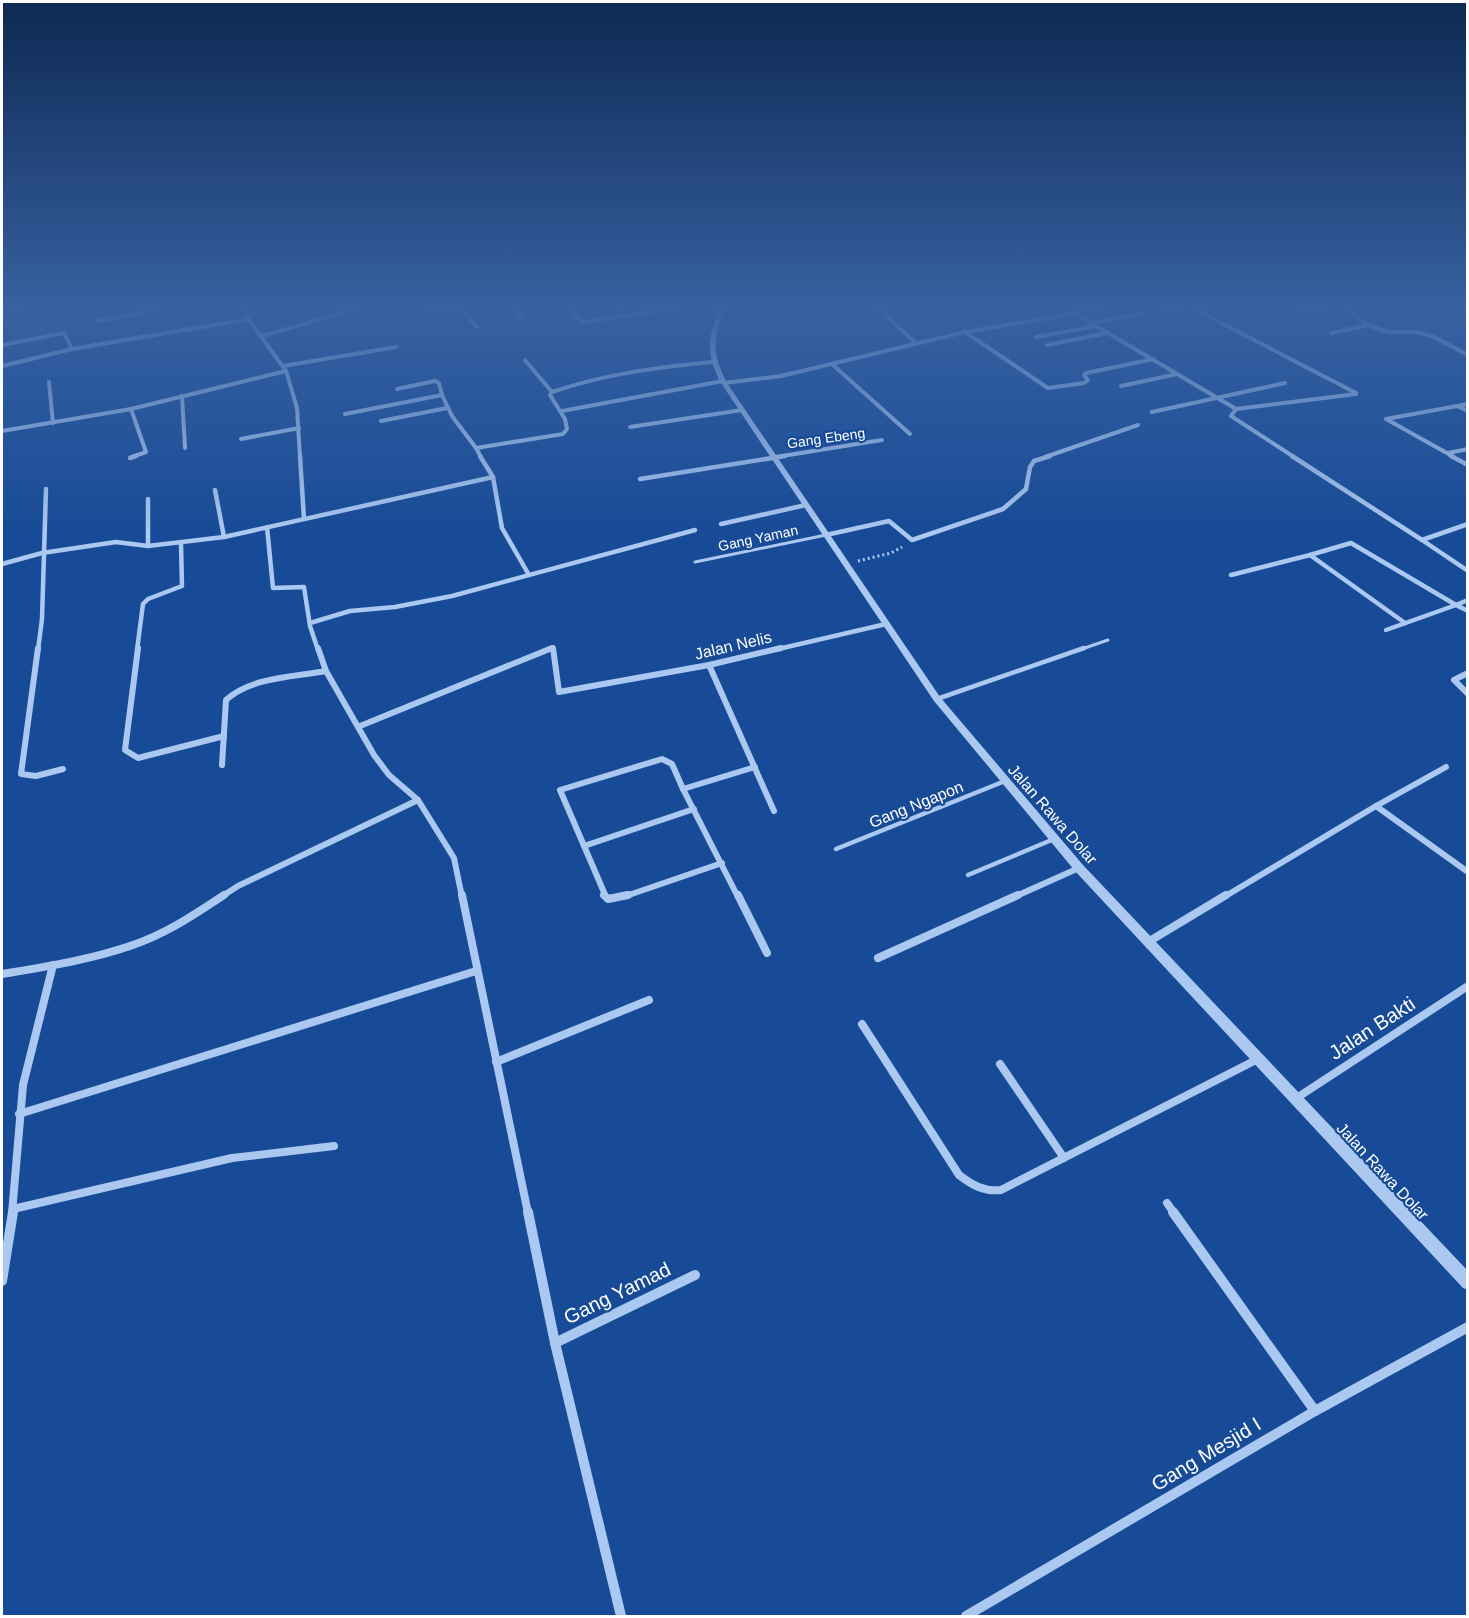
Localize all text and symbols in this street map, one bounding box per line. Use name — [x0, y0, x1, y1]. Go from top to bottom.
street label: Gang Ebeng — [786, 425, 866, 451]
street label: Gang Yaman — [717, 522, 799, 554]
street label: Jalan Nelis — [693, 628, 773, 663]
street label: Jalan Rawa Dolar — [1005, 761, 1101, 868]
street label: Gang Ngapon — [867, 778, 966, 831]
street label: Jalan Bakti — [1325, 992, 1419, 1064]
street label: Jalan Rawa Dolar — [1333, 1119, 1432, 1224]
street label: Gang Yamad — [560, 1258, 674, 1328]
street label: Gang Mesjid I — [1147, 1413, 1265, 1495]

